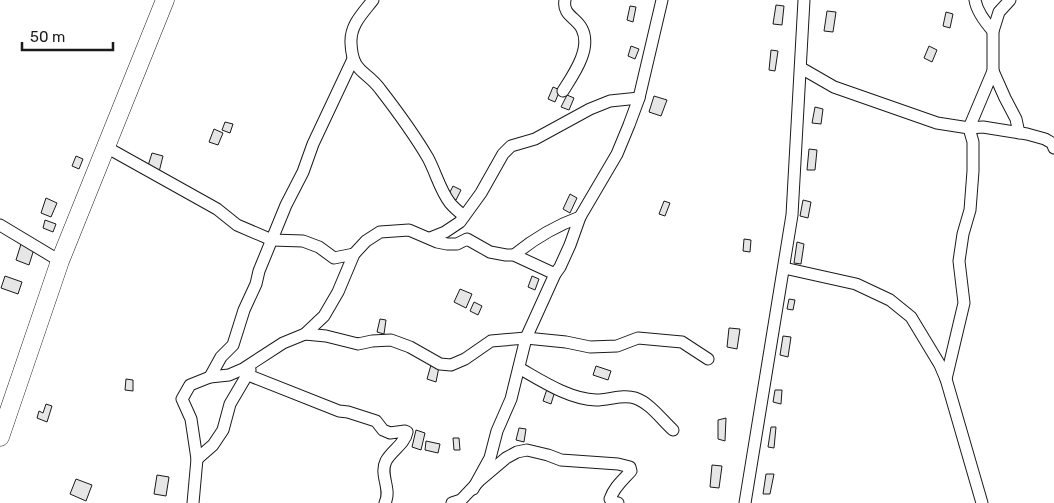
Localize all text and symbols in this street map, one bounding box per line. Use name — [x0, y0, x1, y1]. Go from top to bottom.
scale bar — [22, 20, 114, 52]
text: 50 m — [30, 28, 65, 46]

